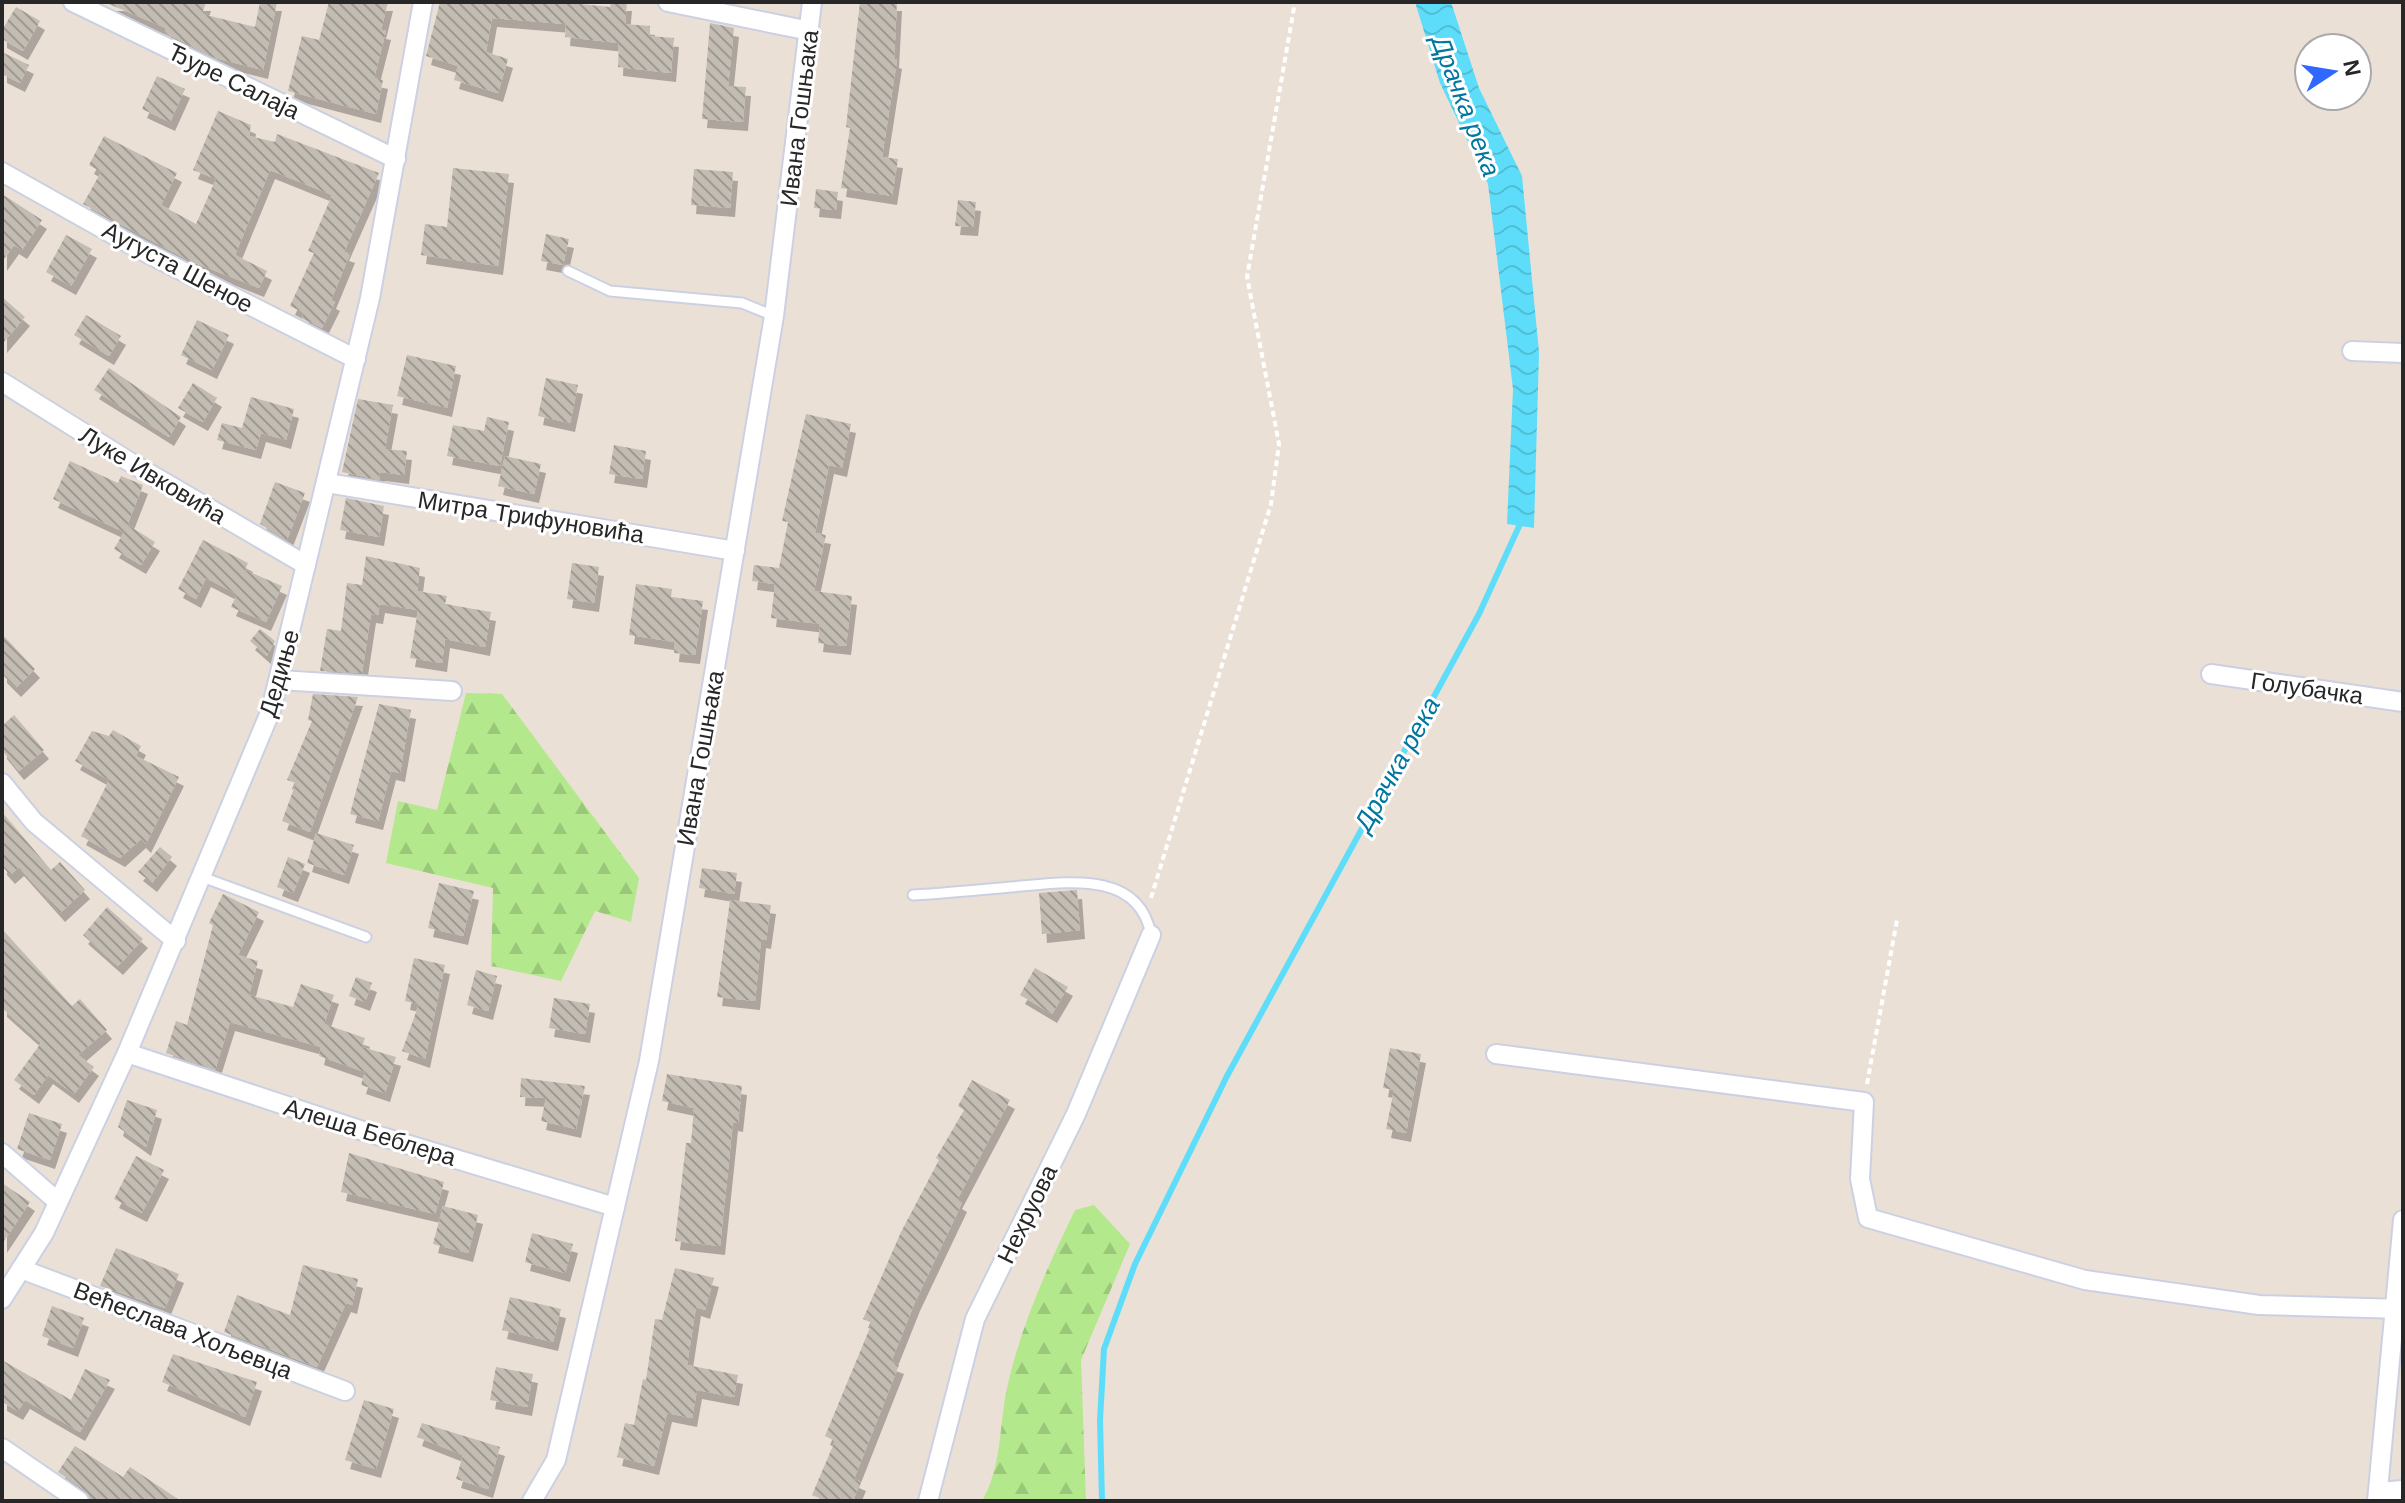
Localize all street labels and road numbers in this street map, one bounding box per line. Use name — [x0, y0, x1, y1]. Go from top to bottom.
street label: Ивана Гошњака — [775, 28, 823, 208]
street label: Ђуре Салаја — [164, 38, 305, 125]
street label: Аугуста Шеное — [98, 216, 258, 318]
street label: Луке Ивковића — [75, 421, 232, 530]
street label: Митра Трифуновића — [416, 486, 647, 548]
street label: Дедиње — [254, 626, 304, 720]
street label: Голубачка — [2249, 667, 2366, 709]
street label: Ивана Гошњака — [671, 668, 729, 848]
street label: Алеша Беблера — [281, 1093, 460, 1171]
street label: Нехруова — [992, 1160, 1063, 1268]
street label: Већеслава Хољевца — [70, 1276, 297, 1384]

